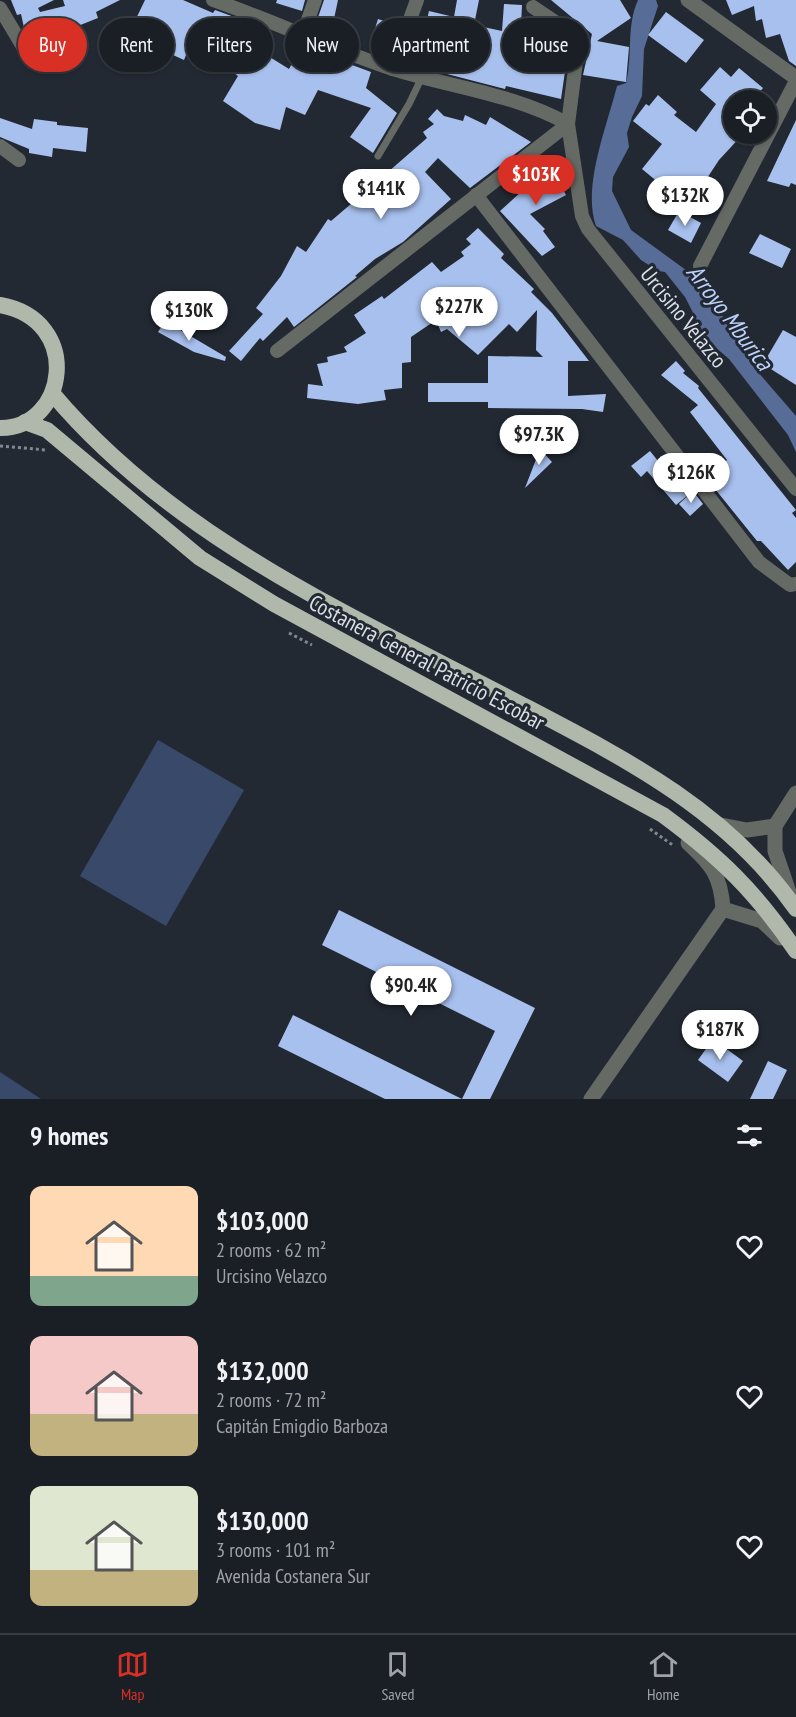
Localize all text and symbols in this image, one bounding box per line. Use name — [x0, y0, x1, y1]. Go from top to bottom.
chip: Buy — [18, 18, 87, 72]
chip: Rent — [99, 18, 174, 72]
chip: Filters — [186, 18, 273, 72]
chip: New — [285, 18, 359, 72]
chip: Apartment — [371, 18, 490, 72]
chip: House — [502, 18, 589, 72]
map controls — [723, 90, 777, 144]
button: locate — [723, 90, 777, 144]
pin: $103K — [494, 155, 578, 206]
text: $103K — [512, 161, 560, 187]
pin: $141K — [339, 169, 423, 220]
text: $141K — [357, 175, 405, 201]
pin: $132K — [643, 176, 727, 227]
text: $132K — [661, 182, 709, 208]
water label: Arroyo Mburica — [680, 258, 781, 377]
street label: Urcisino Velazco — [635, 261, 733, 373]
pin: $227K — [417, 287, 501, 338]
pin: $130K — [147, 291, 231, 342]
text: $227K — [435, 293, 483, 319]
text: $130K — [165, 297, 213, 323]
pin: $97.3K — [490, 415, 588, 466]
text: $97.3K — [514, 421, 564, 447]
pin: $126K — [649, 453, 733, 504]
text: $126K — [667, 459, 715, 485]
street label: Costanera General Patricio Escobar — [304, 588, 550, 736]
pin: $90.4K — [362, 966, 460, 1017]
text: $90.4K — [385, 972, 437, 998]
pin: $187K — [678, 1010, 762, 1061]
text: $187K — [696, 1016, 744, 1042]
text: 9 homes — [30, 1119, 108, 1152]
icon: filters — [733, 1119, 766, 1152]
text: $103,000 — [216, 1204, 309, 1237]
icon: home — [78, 1210, 150, 1282]
icon: heart — [733, 1230, 766, 1263]
text: 2 rooms · 62 m² — [216, 1237, 326, 1263]
text: Urcisino Velazco — [216, 1263, 327, 1289]
text: $132,000 — [216, 1354, 309, 1387]
icon: home — [78, 1360, 150, 1432]
icon: heart — [733, 1380, 766, 1413]
text: 2 rooms · 72 m² — [216, 1387, 326, 1413]
text: Capitán Emigdio Barboza — [216, 1413, 388, 1439]
text: $130,000 — [216, 1504, 309, 1537]
icon: home — [78, 1510, 150, 1582]
icon: heart — [733, 1530, 766, 1563]
text: 3 rooms · 101 m² — [216, 1537, 335, 1563]
text: Avenida Costanera Sur — [216, 1563, 370, 1589]
tab: Map — [116, 1648, 149, 1704]
tab: Saved — [381, 1648, 414, 1704]
tab: Home — [647, 1648, 680, 1704]

